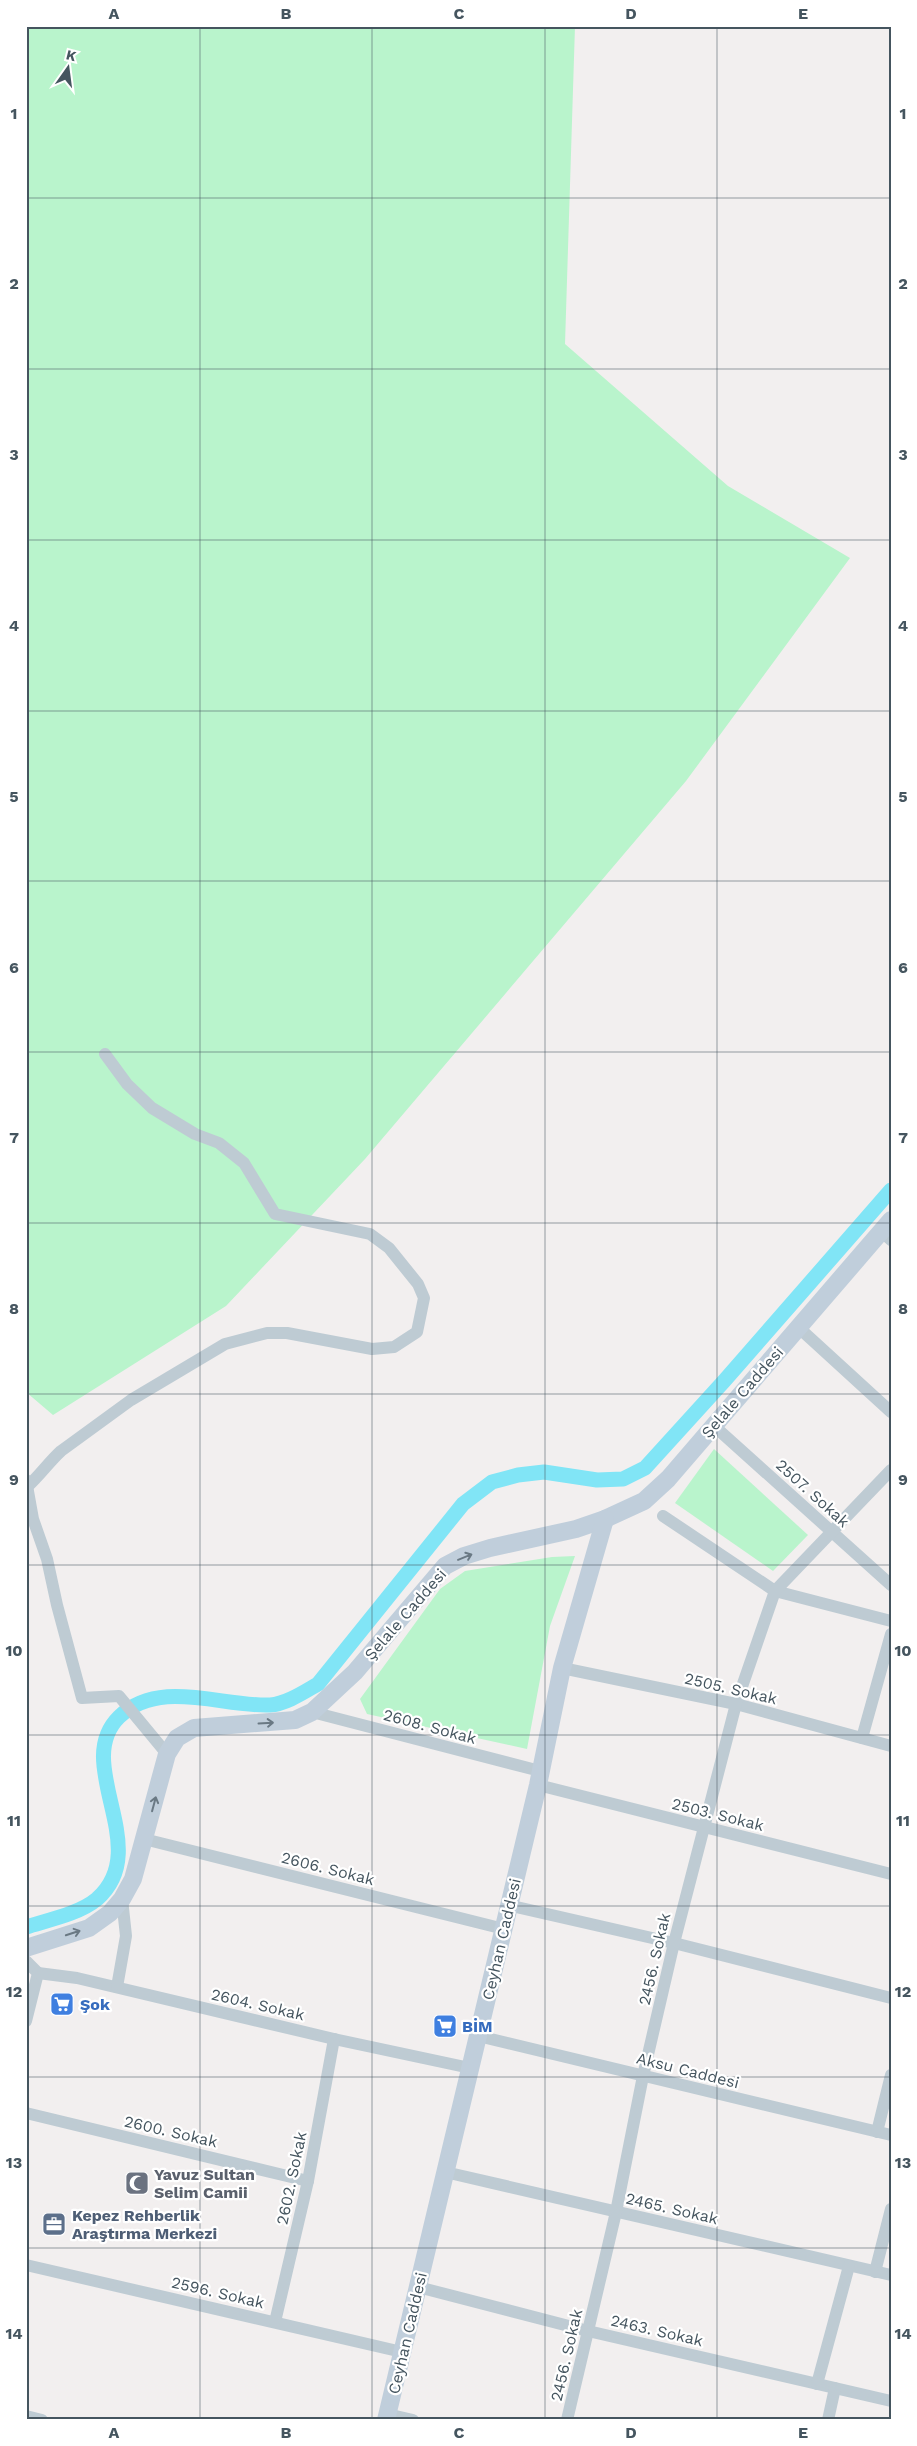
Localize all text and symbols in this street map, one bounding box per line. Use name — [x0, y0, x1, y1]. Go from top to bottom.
text: A — [109, 4, 120, 23]
text: B — [281, 4, 292, 23]
text: C — [454, 4, 465, 23]
text: D — [625, 4, 637, 23]
text: E — [798, 4, 808, 23]
north arrow — [42, 42, 92, 92]
text: K — [65, 46, 78, 64]
text: 1 — [11, 104, 17, 123]
text: 1 — [900, 104, 906, 123]
text: 2 — [9, 274, 19, 293]
text: 2 — [898, 274, 908, 293]
text: 3 — [9, 445, 19, 464]
text: 3 — [898, 445, 908, 464]
text: 4 — [9, 616, 19, 635]
text: 4 — [898, 616, 908, 635]
text: 5 — [9, 787, 19, 806]
text: 5 — [898, 787, 908, 806]
text: 6 — [9, 958, 19, 977]
text: 6 — [898, 958, 908, 977]
text: 7 — [9, 1128, 19, 1147]
text: 7 — [898, 1128, 908, 1147]
text: 8 — [9, 1299, 19, 1318]
text: 8 — [898, 1299, 908, 1318]
street label: Şelale Caddesi — [697, 1343, 787, 1442]
street label: 2507. Sokak — [772, 1455, 853, 1531]
text: 9 — [9, 1470, 19, 1489]
text: 9 — [898, 1470, 908, 1489]
one-way arrow — [457, 1551, 472, 1561]
street label: Şelale Caddesi — [360, 1565, 450, 1664]
text: 10 — [5, 1641, 23, 1660]
text: 10 — [894, 1641, 912, 1660]
street label: 2505. Sokak — [683, 1669, 779, 1708]
street label: 2608. Sokak — [381, 1705, 478, 1748]
one-way arrow — [258, 1718, 274, 1727]
street label: 2503. Sokak — [670, 1794, 766, 1835]
one-way arrow — [149, 1796, 159, 1812]
text: 11 — [7, 1811, 21, 1830]
text: 11 — [896, 1811, 910, 1830]
street label: 2606. Sokak — [279, 1848, 376, 1889]
street label: Ceyhan Caddesi — [478, 1876, 525, 2002]
street label: 2456. Sokak — [635, 1911, 674, 2007]
one-way arrow — [64, 1928, 80, 1938]
text: 12 — [6, 1982, 22, 2001]
text: 12 — [895, 1982, 911, 2001]
street label: 2604. Sokak — [209, 1985, 306, 2024]
supermarket icon: Şok — [49, 1991, 75, 2017]
place label: Şok — [80, 1995, 110, 2014]
supermarket icon: BİM — [432, 2013, 458, 2039]
place label: BİM — [462, 2017, 493, 2036]
street label: Aksu Caddesi — [635, 2049, 741, 2092]
street label: 2600. Sokak — [122, 2112, 219, 2151]
street label: 2602. Sokak — [272, 2130, 311, 2227]
text: 13 — [6, 2153, 22, 2172]
text: 13 — [895, 2153, 911, 2172]
place label: Yavuz Sultan Selim Camii — [154, 2165, 255, 2202]
mosque icon: Yavuz Sultan Selim Camii — [124, 2170, 150, 2196]
street label: 2465. Sokak — [624, 2189, 720, 2228]
place label: Kepez Rehberlik Araştırma Merkezi — [72, 2206, 217, 2243]
office icon: Kepez Rehberlik Araştırma Merkezi — [41, 2211, 67, 2237]
street label: Ceyhan Caddesi — [384, 2270, 431, 2396]
street label: 2596. Sokak — [170, 2273, 266, 2312]
street label: 2456. Sokak — [547, 2307, 586, 2403]
street label: 2463. Sokak — [609, 2311, 705, 2350]
text: 14 — [5, 2324, 23, 2343]
text: 14 — [894, 2324, 912, 2343]
text: A — [109, 2423, 120, 2442]
text: B — [281, 2423, 292, 2442]
text: C — [454, 2423, 465, 2442]
text: D — [625, 2423, 637, 2442]
text: E — [798, 2423, 808, 2442]

